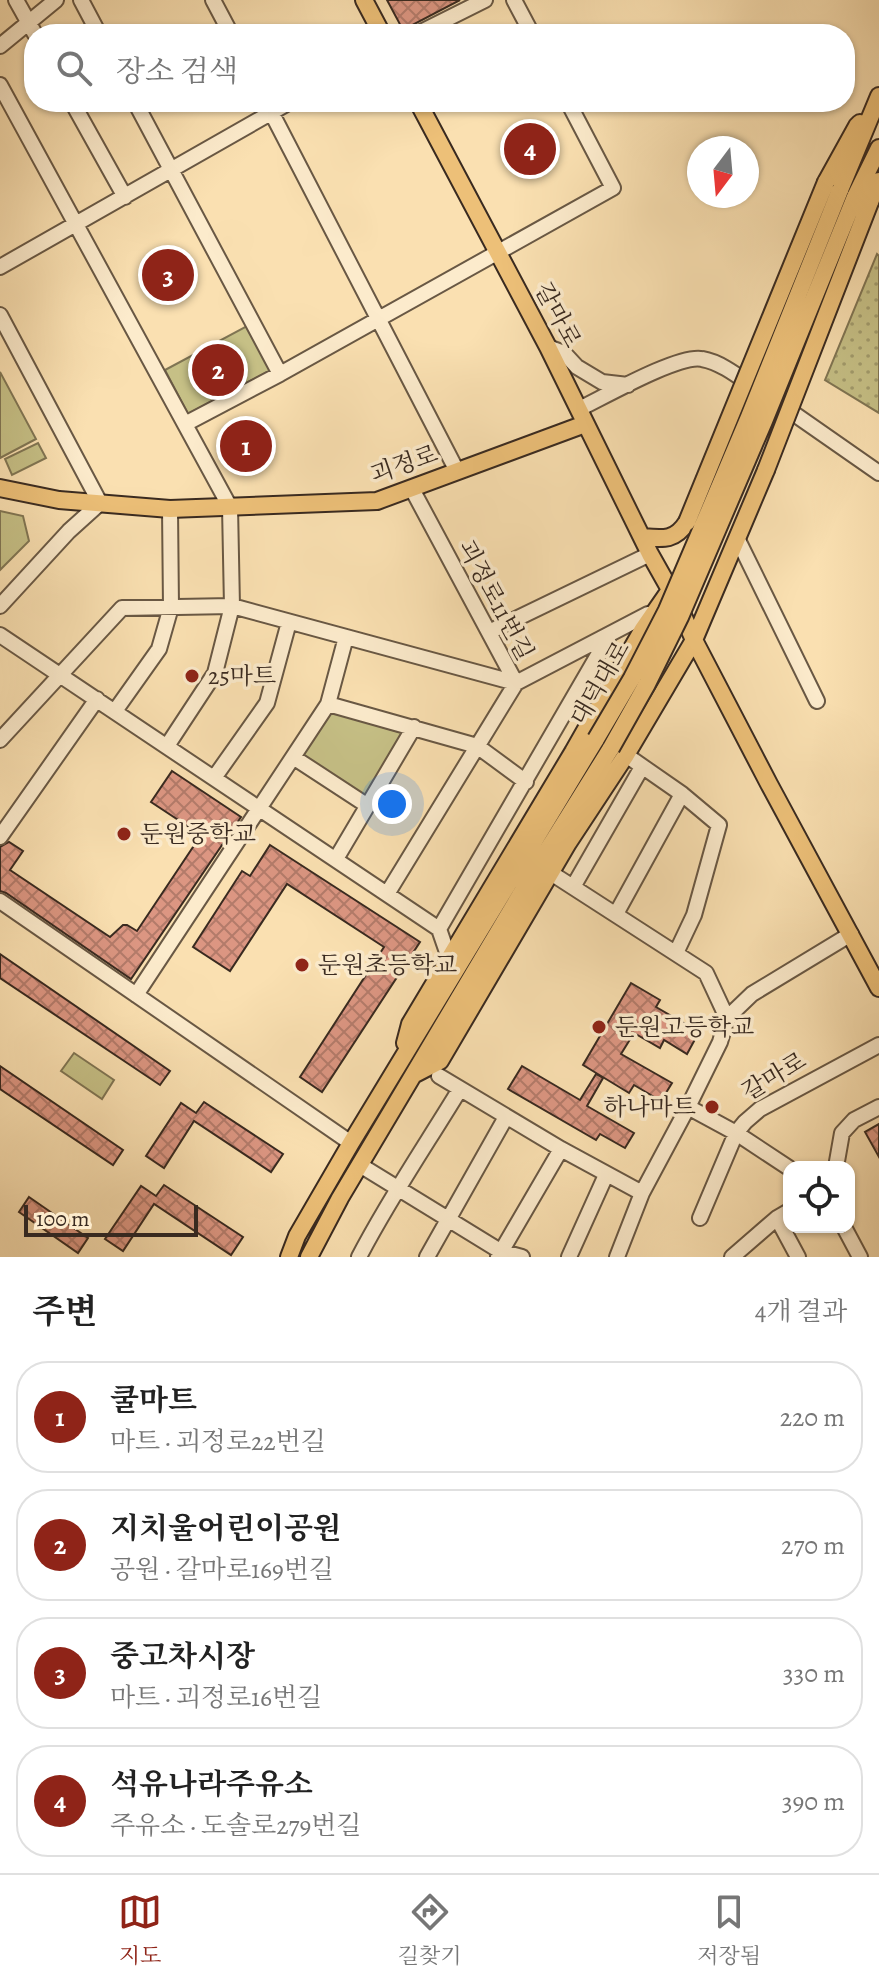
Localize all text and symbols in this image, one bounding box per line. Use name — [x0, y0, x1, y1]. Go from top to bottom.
search box — [24, 24, 855, 112]
icon: search — [52, 46, 96, 90]
text: 장소 검색 — [116, 51, 238, 91]
pin: 4 — [504, 119, 556, 179]
north arrow — [687, 136, 759, 208]
pin: 3 — [142, 245, 194, 305]
street label: 갈마로 — [528, 277, 588, 353]
pin: 2 — [192, 340, 244, 400]
pin: 1 — [220, 416, 272, 476]
street label: 괴정로 — [366, 438, 442, 490]
street label: 괴정로11번길 — [451, 534, 541, 666]
street label: 대덕대로 — [563, 635, 637, 731]
place label: 25마트 — [208, 660, 276, 692]
marker: 25마트 — [183, 667, 201, 685]
your location — [372, 784, 412, 824]
place label: 둔원중학교 — [140, 818, 256, 850]
marker: 둔원중학교 — [115, 825, 133, 843]
place label: 둔원초등학교 — [318, 949, 457, 981]
marker: 둔원초등학교 — [293, 956, 311, 974]
place label: 둔원고등학교 — [615, 1011, 754, 1043]
marker: 둔원고등학교 — [590, 1018, 608, 1036]
street label: 갈마로 — [736, 1044, 812, 1108]
place label: 하나마트 — [603, 1091, 696, 1123]
marker: 하나마트 — [703, 1098, 721, 1116]
map controls — [783, 1161, 855, 1233]
button: locate — [783, 1161, 855, 1233]
scale bar — [24, 1201, 198, 1237]
text: 100 m — [36, 1204, 90, 1234]
text: 주변 — [32, 1288, 98, 1335]
text: 4개 결과 — [755, 1294, 847, 1329]
text: 쿨마트 — [110, 1380, 197, 1420]
text: 1 — [55, 1400, 65, 1435]
text: 220 m — [780, 1400, 845, 1435]
text: 마트 · 괴정로22번길 — [110, 1424, 326, 1459]
text: 지치울어린이공원 — [110, 1508, 342, 1548]
text: 2 — [54, 1528, 66, 1563]
text: 270 m — [781, 1528, 845, 1563]
text: 공원 · 갈마로169번길 — [110, 1552, 334, 1587]
text: 중고차시장 — [110, 1636, 255, 1676]
text: 3 — [54, 1656, 66, 1691]
text: 330 m — [783, 1656, 845, 1691]
text: 마트 · 괴정로16번길 — [110, 1680, 322, 1715]
text: 석유나라주유소 — [110, 1764, 313, 1804]
text: 4 — [54, 1784, 66, 1819]
text: 390 m — [782, 1784, 845, 1819]
text: 주유소 · 도솔로279번길 — [110, 1808, 361, 1843]
tab: 지도 — [118, 1890, 162, 1971]
tab: 길찾기 — [398, 1890, 461, 1971]
tab: 저장됨 — [697, 1890, 761, 1971]

